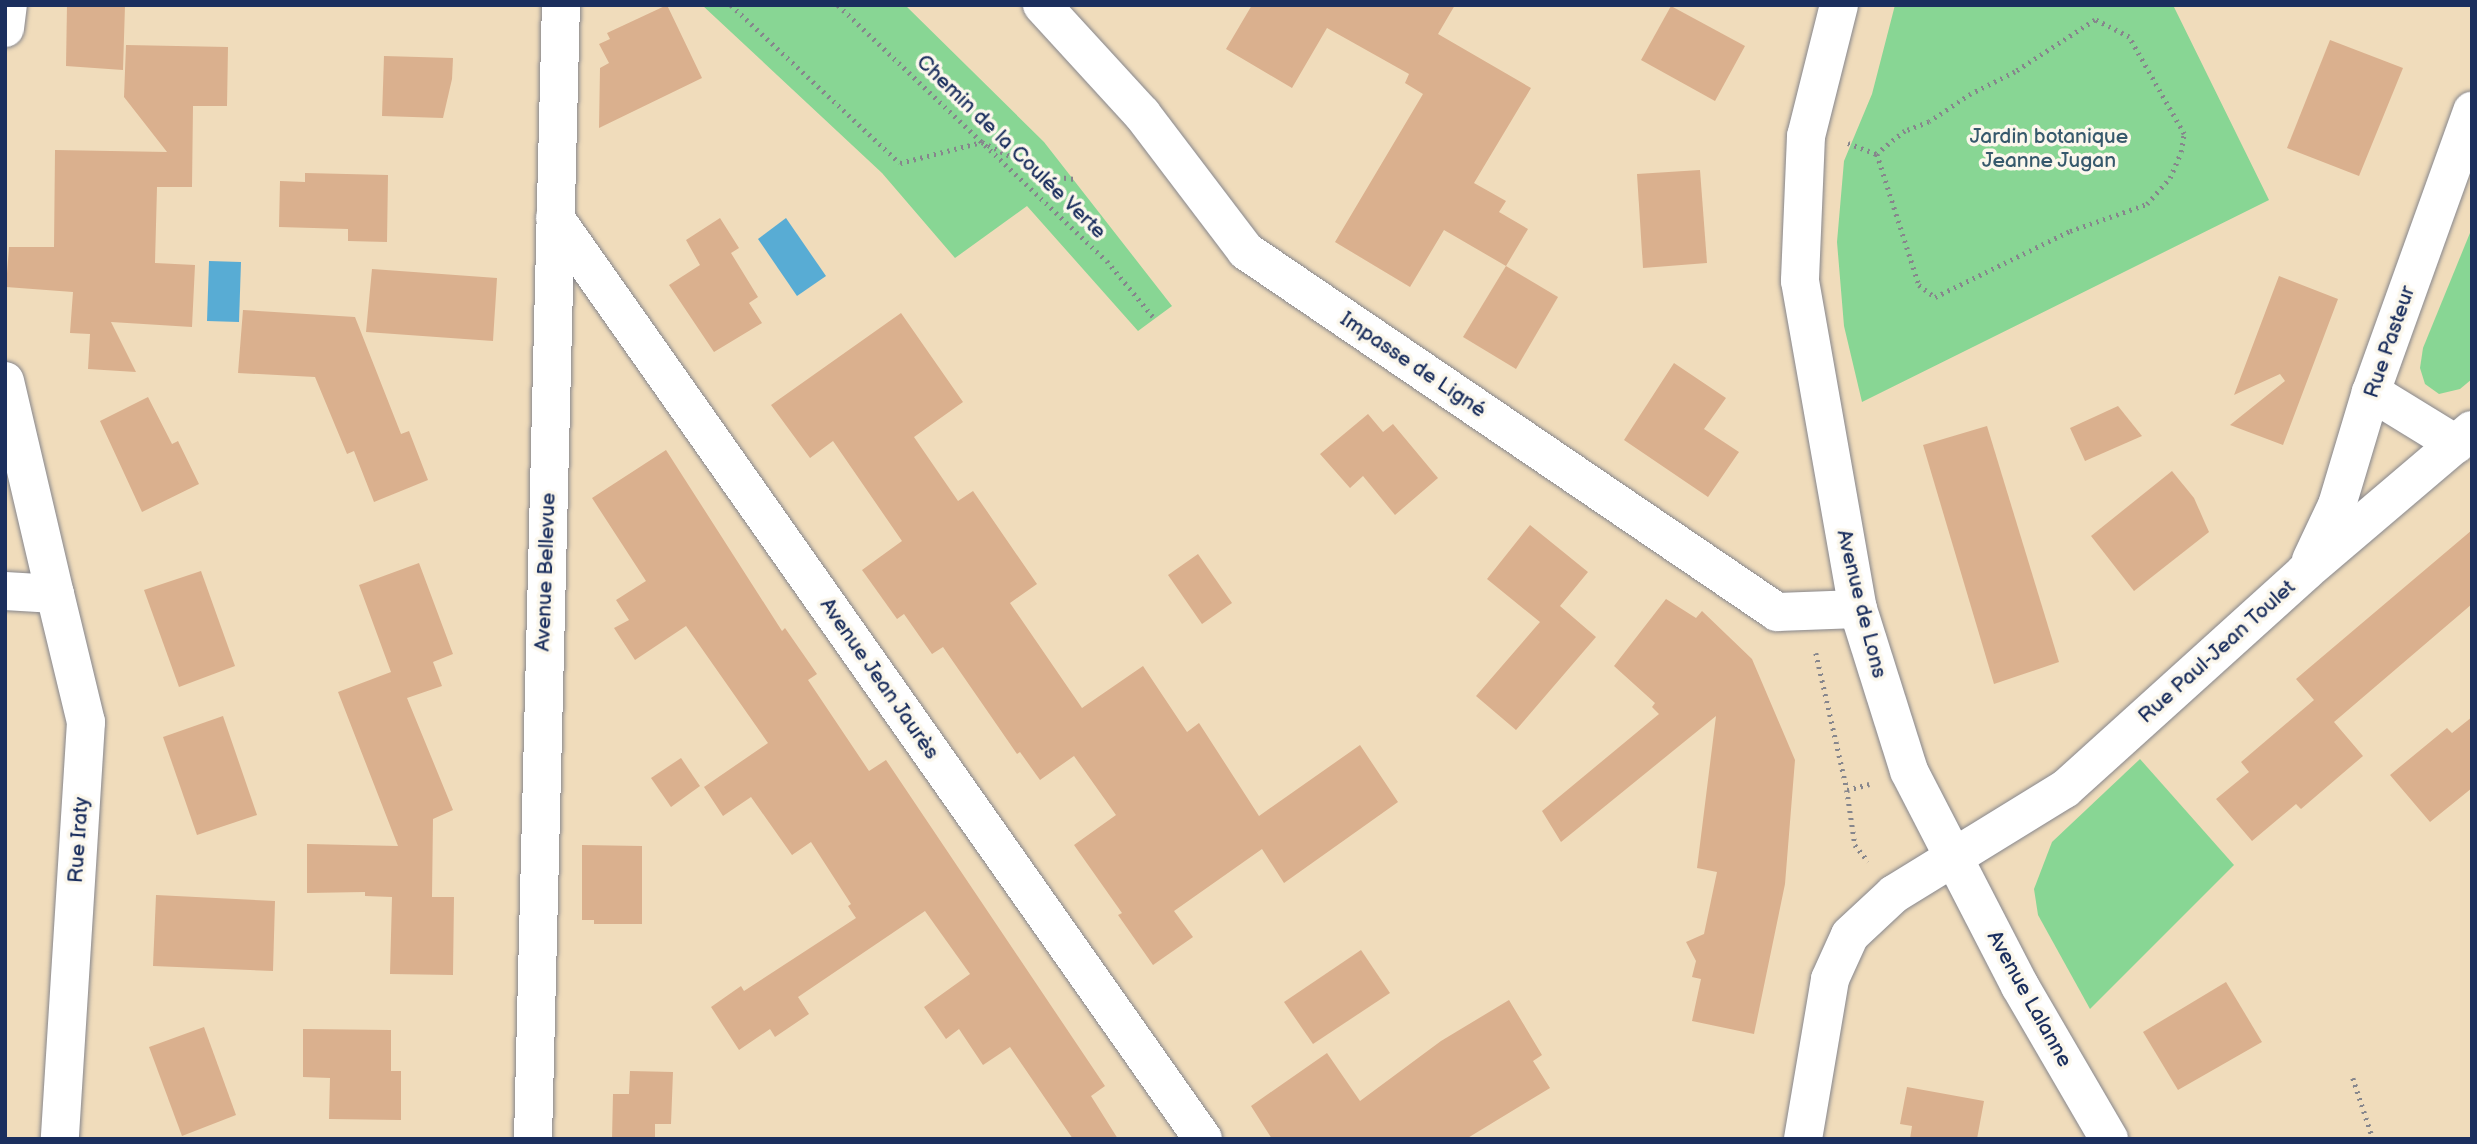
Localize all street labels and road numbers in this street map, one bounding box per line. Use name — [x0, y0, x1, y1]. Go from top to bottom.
street label: Chemin de la Coulée Verte — [911, 50, 1111, 244]
street label: Rue Pasteur — [2359, 283, 2421, 401]
street label: Impasse de Ligné — [1335, 307, 1491, 423]
street label: Avenue Bellevue — [531, 492, 561, 652]
street label: Avenue de Lons — [1830, 527, 1892, 681]
street label: Rue Paul-Jean Toulet — [2133, 575, 2301, 729]
street label: Avenue Jean Jaurès — [813, 593, 945, 765]
street label: Rue Iraty — [63, 796, 95, 884]
street label: Avenue Lalanne — [1981, 926, 2077, 1072]

